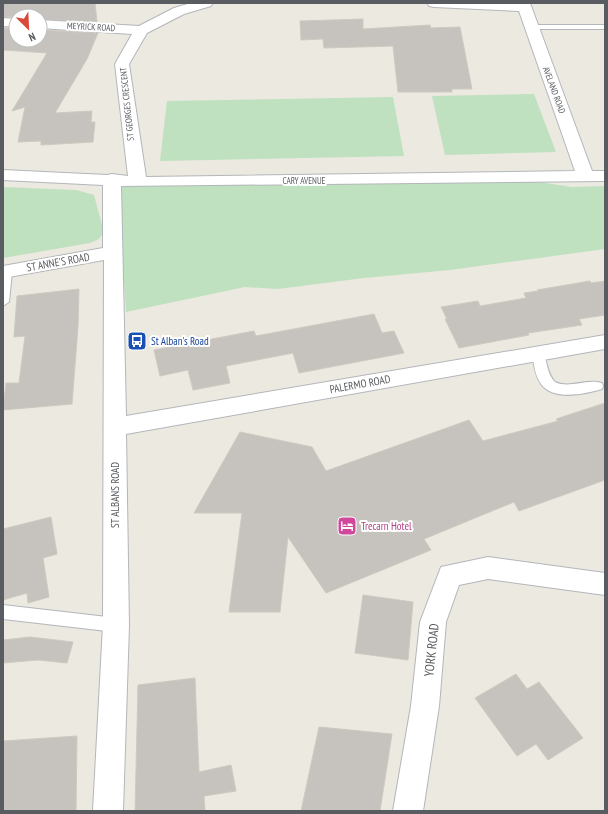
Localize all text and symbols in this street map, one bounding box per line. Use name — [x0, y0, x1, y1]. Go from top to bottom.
north arrow — [8, 8, 48, 48]
street label: MEYRICK ROAD — [67, 20, 116, 33]
text: N — [26, 30, 38, 45]
street label: AVELAND ROAD — [541, 65, 568, 115]
street label: ST GEORGES CRESCENT — [117, 67, 136, 141]
street label: CARY AVENUE — [283, 175, 326, 186]
street label: ST ANNE'S ROAD — [25, 250, 91, 274]
bus stop icon: St Alban's Road — [126, 330, 148, 352]
place label: St Alban's Road — [151, 334, 209, 348]
street label: PALERMO ROAD — [329, 372, 392, 396]
street label: ST ALBANS ROAD — [108, 462, 122, 528]
hotel icon: Trecarn Hotel — [336, 515, 358, 537]
place label: Trecarn Hotel — [361, 519, 412, 533]
street label: YORK ROAD — [420, 622, 443, 678]

